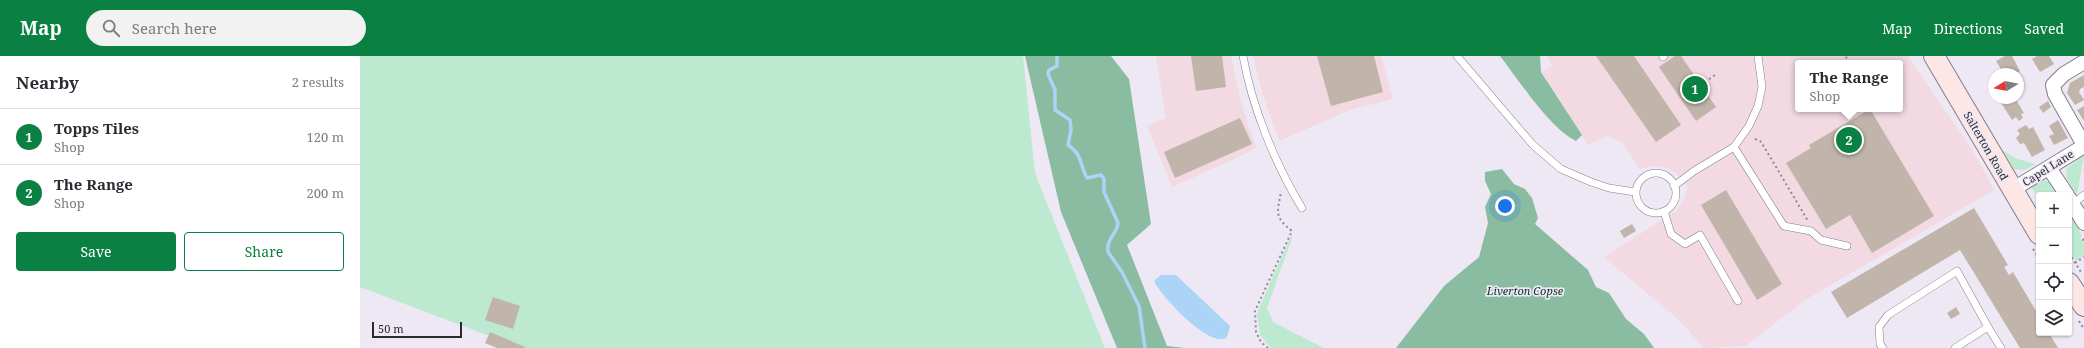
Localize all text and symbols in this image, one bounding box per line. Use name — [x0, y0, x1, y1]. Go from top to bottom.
search box — [86, 10, 366, 46]
text: Map — [20, 15, 62, 41]
icon: search — [100, 17, 122, 39]
text: Search here — [132, 18, 217, 38]
text: Map — [1882, 19, 1912, 38]
text: Directions — [1934, 19, 2002, 38]
text: Saved — [2024, 19, 2064, 38]
popup — [1795, 60, 1903, 112]
text: The Range — [1810, 67, 1888, 87]
north arrow — [1988, 68, 2024, 104]
text: Nearby — [16, 71, 79, 94]
text: 2 results — [292, 73, 344, 91]
pin: 1 — [1682, 74, 1708, 104]
text: Shop — [1810, 87, 1840, 105]
street label: Salterton Road — [1961, 109, 2012, 183]
text: Topps Tiles — [54, 118, 139, 138]
pin: 2 — [1836, 125, 1862, 155]
text: 1 — [25, 128, 33, 146]
text: 120 m — [307, 128, 344, 146]
text: Shop — [54, 138, 85, 156]
street label: Capel Lane — [2019, 146, 2076, 189]
text: The Range — [54, 174, 133, 194]
text: 2 — [25, 184, 33, 202]
text: 200 m — [307, 184, 344, 202]
map controls — [2036, 192, 2072, 336]
button: + — [2036, 192, 2072, 228]
text: Shop — [54, 194, 85, 212]
your location — [1495, 196, 1515, 216]
button: − — [2036, 228, 2072, 264]
button: Save — [16, 232, 176, 271]
button: Share — [184, 232, 344, 271]
button: locate — [2036, 264, 2072, 300]
park label: Liverton Copse — [1486, 283, 1564, 298]
button: layers — [2036, 300, 2072, 336]
scale bar — [372, 320, 462, 339]
text: 50 m — [378, 321, 404, 336]

